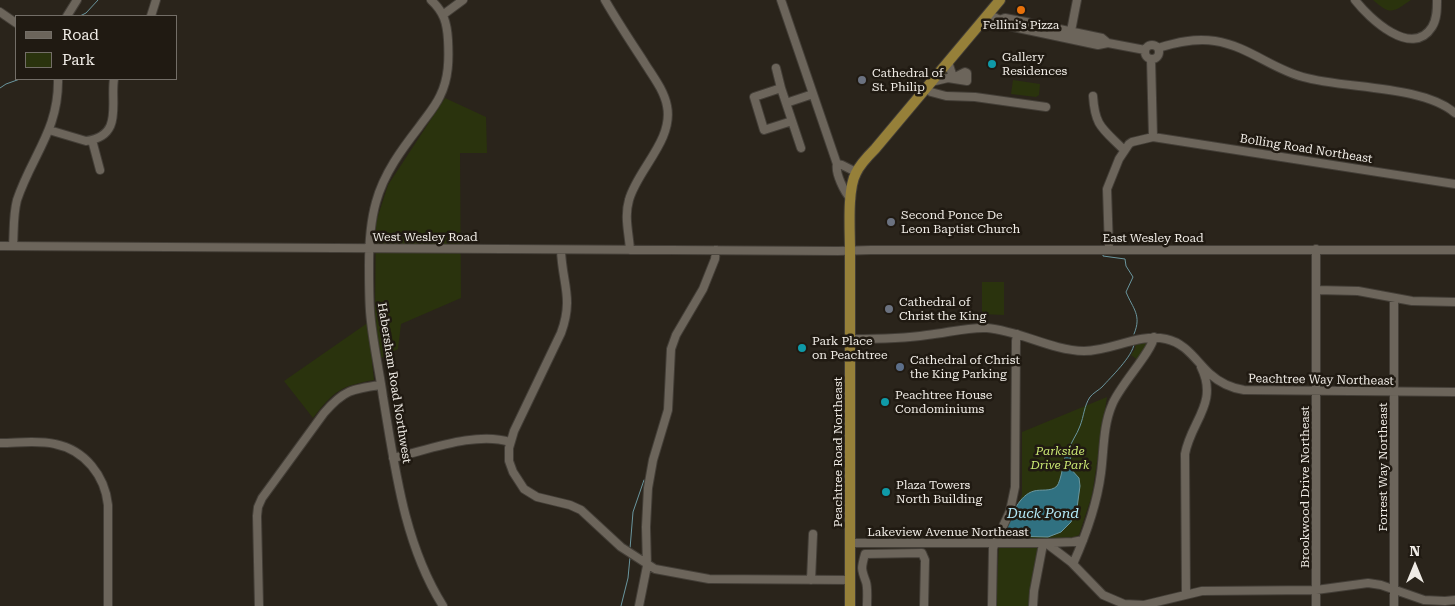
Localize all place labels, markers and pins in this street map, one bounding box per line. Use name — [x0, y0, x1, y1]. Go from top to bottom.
marker: Fellini's Pizza — [1015, 4, 1027, 16]
place label: Fellini's Pizza — [983, 18, 1059, 32]
place label: Gallery Residences — [1002, 50, 1067, 78]
marker: Gallery Residences — [986, 58, 998, 70]
place label: Cathedral of St. Philip — [872, 66, 943, 94]
marker: Cathedral of St. Philip — [856, 74, 868, 86]
place label: Second Ponce De Leon Baptist Church — [901, 208, 1020, 236]
marker: Second Ponce De Leon Baptist Church — [885, 216, 897, 228]
place label: Cathedral of Christ the King — [899, 295, 986, 323]
marker: Cathedral of Christ the King — [883, 303, 895, 315]
place label: Park Place on Peachtree — [812, 334, 887, 362]
marker: Park Place on Peachtree — [796, 342, 808, 354]
place label: Cathedral of Christ the King Parking — [910, 353, 1020, 381]
marker: Cathedral of Christ the King Parking — [894, 361, 906, 373]
place label: Peachtree House Condominiums — [895, 388, 992, 416]
marker: Peachtree House Condominiums — [879, 396, 891, 408]
place label: Plaza Towers North Building — [896, 478, 982, 506]
marker: Plaza Towers North Building — [880, 486, 892, 498]

